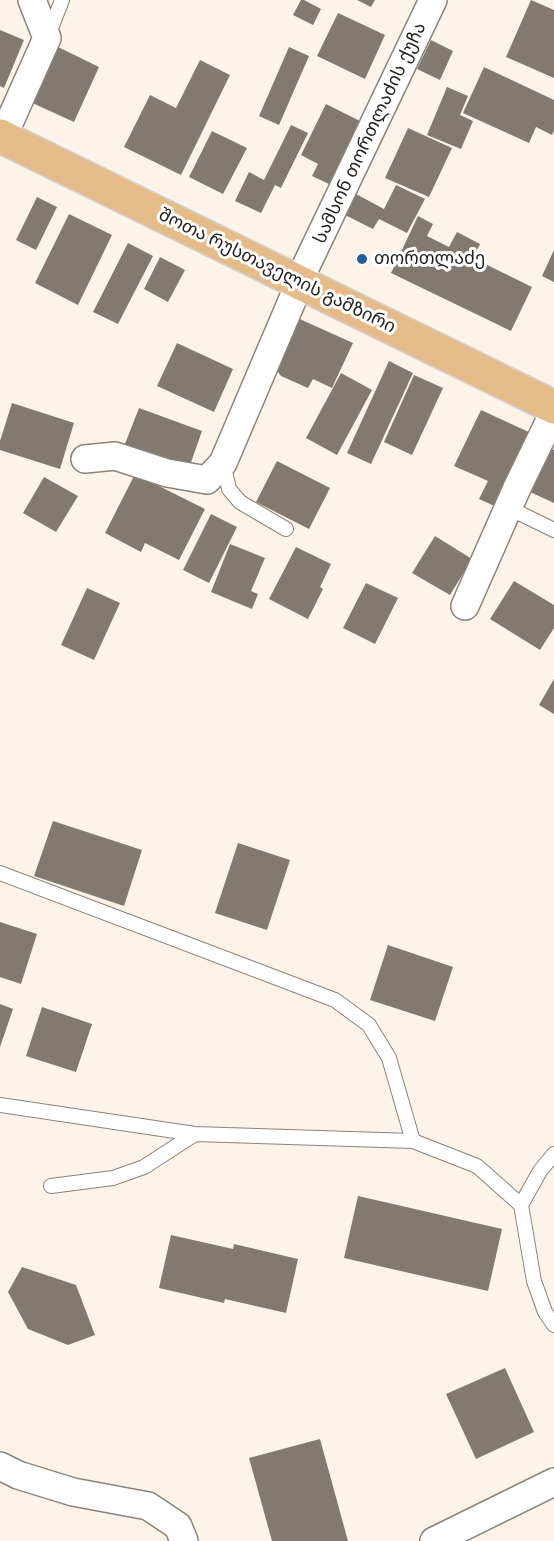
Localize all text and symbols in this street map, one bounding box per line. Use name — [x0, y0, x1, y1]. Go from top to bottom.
street label: სამსონ თორთლაძის ქუჩა — [309, 19, 431, 247]
street label: შოთა რუსთაველის გამზირი — [155, 204, 399, 338]
place label: თორთლაძე — [374, 248, 485, 270]
marker: თორთლაძე — [355, 252, 369, 266]

